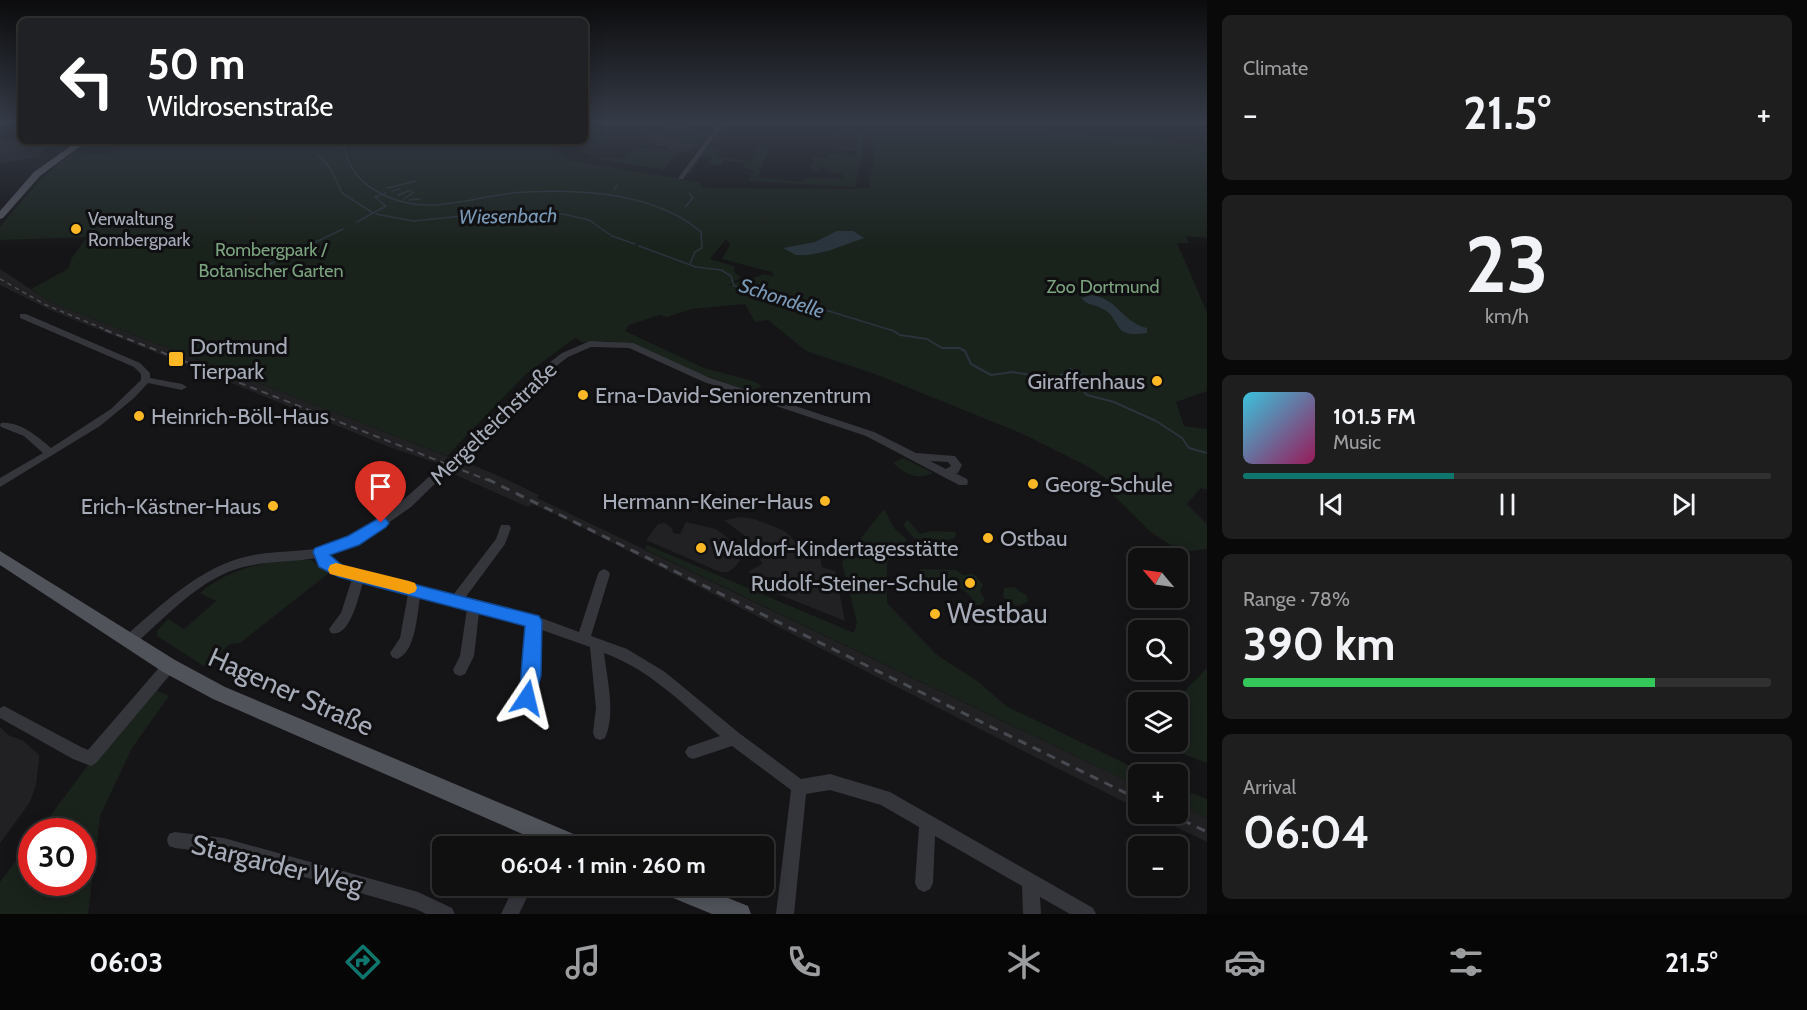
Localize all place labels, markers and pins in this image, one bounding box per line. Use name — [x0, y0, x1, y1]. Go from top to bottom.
place label: Verwaltung Rombergpark — [88, 208, 191, 251]
marker: Verwaltung Rombergpark — [69, 222, 83, 236]
place label: Dortmund Tierpark — [190, 333, 288, 385]
marker: Dortmund Tierpark — [167, 350, 185, 368]
place label: Giraffenhaus — [1027, 368, 1145, 395]
marker: Giraffenhaus — [1150, 374, 1164, 388]
place label: Erna-David-Seniorenzentrum — [595, 382, 871, 409]
marker: Erna-David-Seniorenzentrum — [576, 388, 590, 402]
place label: Heinrich-Böll-Haus — [151, 403, 329, 430]
marker: Heinrich-Böll-Haus — [132, 409, 146, 423]
pin — [355, 461, 406, 523]
place label: Georg-Schule — [1045, 471, 1173, 498]
marker: Georg-Schule — [1026, 477, 1040, 491]
place label: Hermann-Keiner-Haus — [602, 488, 813, 515]
place label: Erich-Kästner-Haus — [81, 493, 261, 520]
marker: Hermann-Keiner-Haus — [818, 494, 832, 508]
marker: Erich-Kästner-Haus — [266, 499, 280, 513]
place label: Ostbau — [1000, 525, 1068, 552]
marker: Ostbau — [981, 531, 995, 545]
place label: Waldorf-Kindertagesstätte — [713, 535, 958, 562]
marker: Waldorf-Kindertagesstätte — [694, 541, 708, 555]
place label: Rudolf-Steiner-Schule — [751, 570, 958, 597]
marker: Rudolf-Steiner-Schule — [963, 576, 977, 590]
place label: Westbau — [947, 597, 1048, 630]
marker: Westbau — [928, 607, 942, 621]

